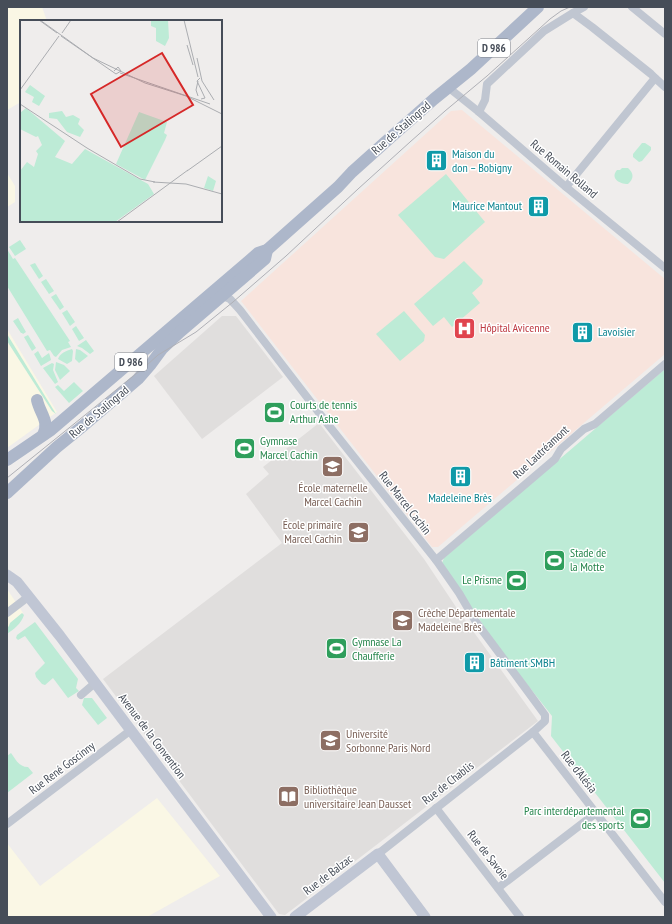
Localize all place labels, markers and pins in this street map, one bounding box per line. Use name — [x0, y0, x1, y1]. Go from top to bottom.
place label: Maison du don – Bobigny — [452, 146, 512, 175]
building icon: Maison du don – Bobigny — [423, 148, 449, 174]
building icon: Maurice Mantout — [525, 193, 551, 219]
place label: Maurice Mantout — [452, 198, 523, 213]
hospital icon: Hôpital Avicenne — [451, 315, 477, 341]
building icon: Lavoisier — [570, 319, 596, 345]
place label: Hôpital Avicenne — [480, 320, 550, 335]
place label: Lavoisier — [598, 324, 636, 339]
place label: Courts de tennis Arthur Ashe — [290, 397, 357, 426]
sports icon: Courts de tennis Arthur Ashe — [261, 399, 287, 425]
place label: Gymnase Marcel Cachin — [260, 433, 318, 462]
sports icon: Gymnase Marcel Cachin — [232, 435, 258, 461]
school or university icon: École maternelle Marcel Cachin — [320, 454, 346, 480]
building icon: Madeleine Brès — [447, 464, 473, 490]
place label: École maternelle Marcel Cachin — [298, 480, 368, 509]
place label: Madeleine Brès — [428, 490, 492, 505]
place label: École primaire Marcel Cachin — [283, 517, 342, 546]
school or university icon: École primaire Marcel Cachin — [345, 519, 371, 545]
place label: Stade de la Motte — [570, 545, 606, 574]
sports icon: Stade de la Motte — [541, 547, 567, 573]
sports icon: Le Prisme — [504, 567, 530, 593]
place label: Le Prisme — [462, 572, 502, 587]
place label: Crèche Départementale Madeleine Brès — [418, 605, 515, 634]
school or university icon: Crèche Départementale Madeleine Brès — [390, 607, 416, 633]
place label: Gymnase La Chaufferie — [352, 634, 402, 663]
sports icon: Gymnase La Chaufferie — [324, 636, 350, 662]
building icon: Bâtiment SMBH — [462, 650, 488, 676]
place label: Bâtiment SMBH — [490, 655, 555, 670]
place label: Université Sorbonne Paris Nord — [346, 726, 431, 755]
school or university icon: Université Sorbonne Paris Nord — [317, 728, 343, 754]
place label: Bibliothèque universitaire Jean Dausset — [304, 782, 412, 811]
library icon: Bibliothèque universitaire Jean Dausset — [276, 784, 302, 810]
place label: Parc interdépartemental des sports — [524, 803, 624, 832]
sports icon: Parc interdépartemental des sports — [627, 805, 653, 831]

